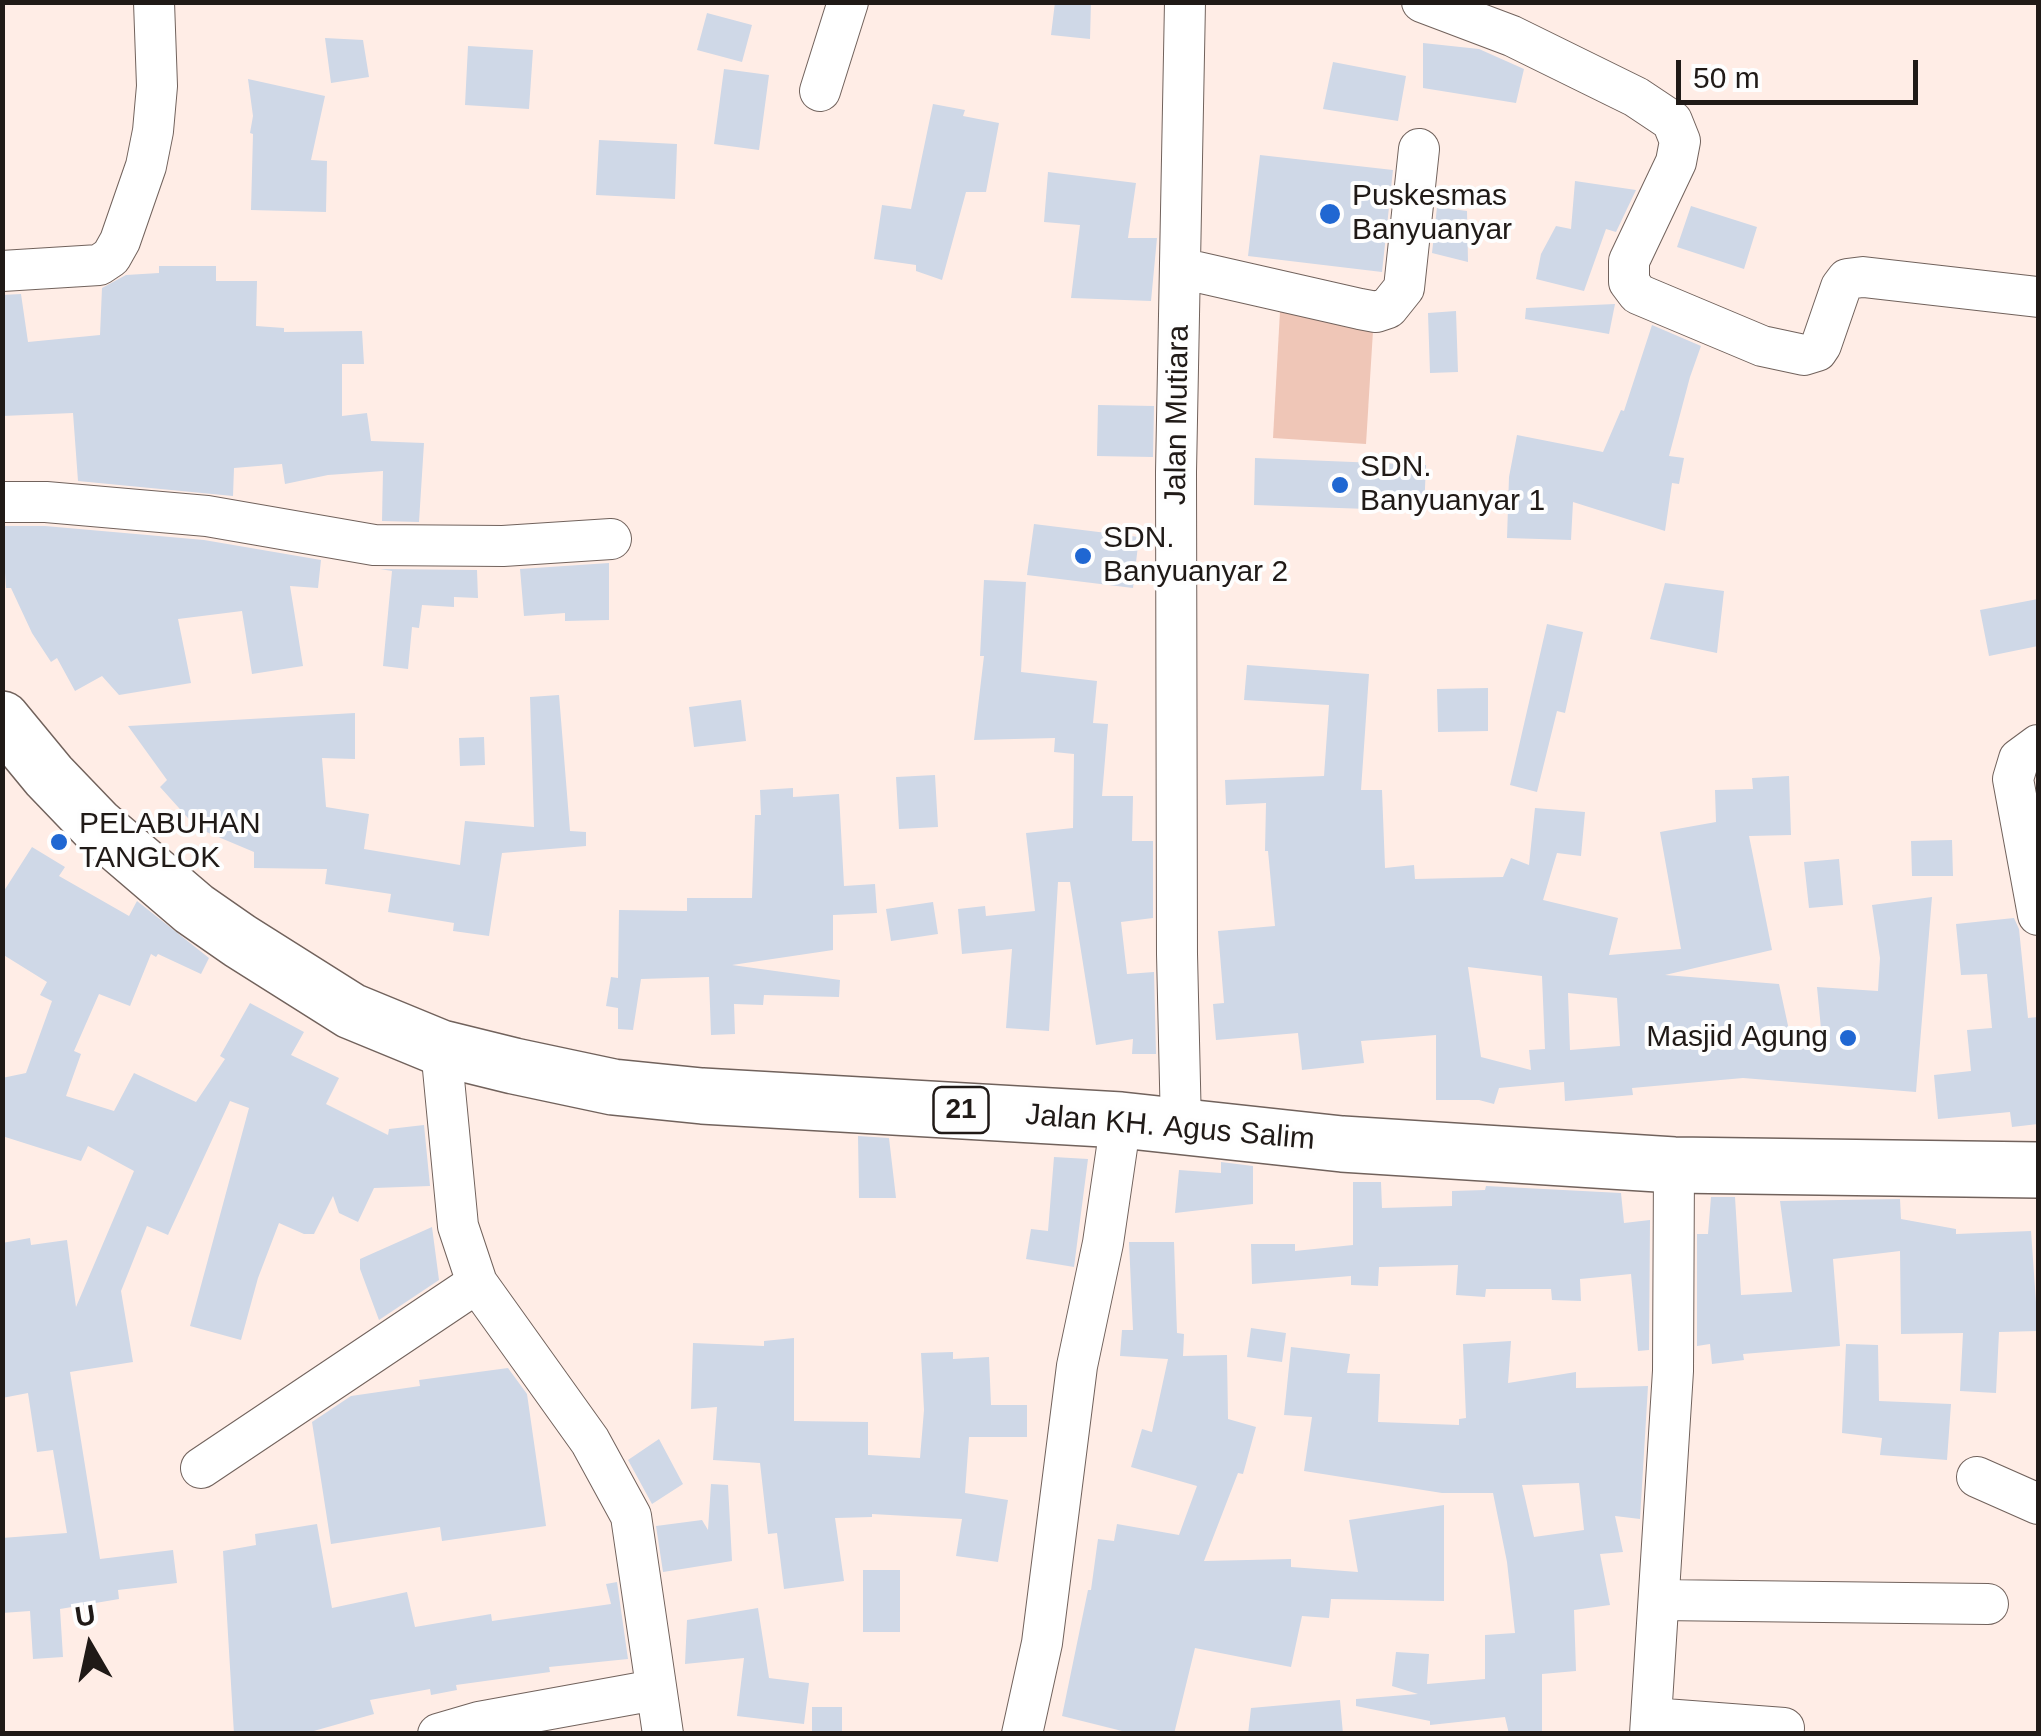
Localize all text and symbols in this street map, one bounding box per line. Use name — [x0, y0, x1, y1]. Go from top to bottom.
scale bar — [1681, 40, 1924, 102]
text: 50 m — [1693, 61, 1760, 94]
place label: Puskesmas Banyuanyar — [1352, 179, 1512, 250]
marker: Puskesmas Banyuanyar — [1317, 201, 1343, 227]
street label: Jalan Mutiara — [1158, 325, 1198, 505]
place label: SDN. Banyuanyar 1 — [1360, 450, 1545, 520]
marker: SDN. Banyuanyar 1 — [1329, 474, 1351, 496]
place label: SDN. Banyuanyar 2 — [1103, 521, 1288, 592]
marker: SDN. Banyuanyar 2 — [1072, 545, 1094, 567]
place label: PELABUHAN TANGLOK — [79, 807, 261, 878]
marker: PELABUHAN TANGLOK — [48, 831, 70, 853]
place label: Masjid Agung — [1646, 1020, 1828, 1056]
marker: Masjid Agung — [1837, 1027, 1859, 1049]
road number: 21 — [934, 1087, 988, 1133]
street label: Jalan KH. Agus Salim — [1024, 1097, 1316, 1159]
north arrow — [40, 1596, 140, 1696]
text: U — [73, 1599, 98, 1633]

